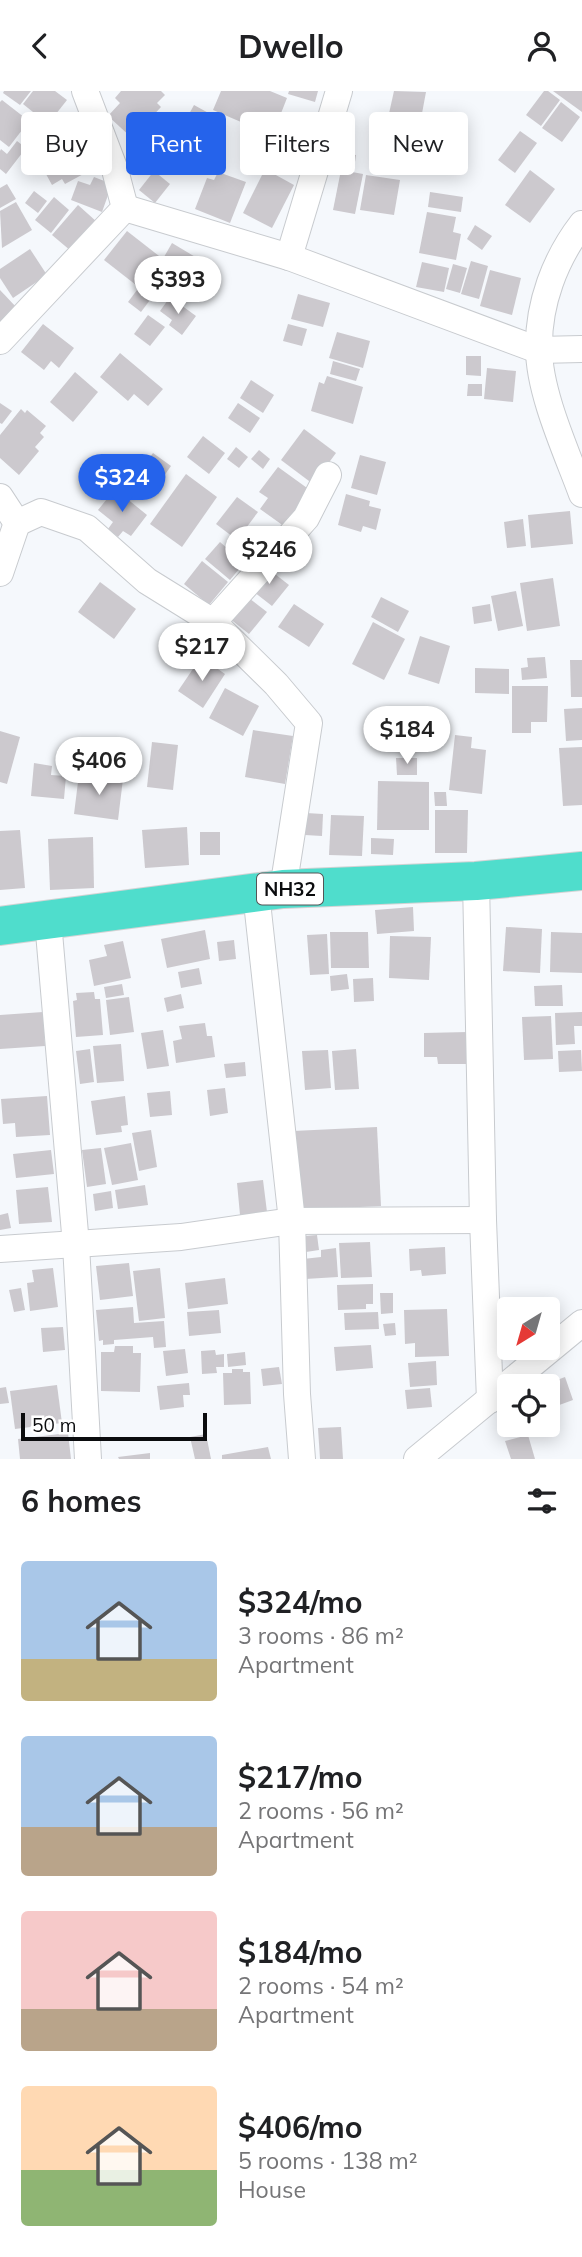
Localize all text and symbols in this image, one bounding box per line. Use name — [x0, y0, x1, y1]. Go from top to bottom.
text: Dwello — [238, 26, 344, 66]
icon: back — [21, 27, 59, 65]
icon: person — [523, 27, 561, 65]
chip: Buy — [21, 112, 112, 175]
chip: Rent — [126, 112, 226, 175]
chip: Filters — [240, 112, 355, 175]
chip: New — [369, 112, 468, 175]
pin: $393 — [137, 257, 219, 316]
text: $393 — [150, 264, 206, 293]
pin: $324 — [81, 455, 163, 514]
text: $324 — [94, 462, 150, 491]
pin: $246 — [228, 526, 310, 586]
text: $246 — [241, 534, 297, 563]
pin: $217 — [161, 623, 243, 683]
text: $217 — [174, 631, 230, 660]
pin: $184 — [366, 707, 448, 766]
text: $184 — [379, 714, 435, 743]
pin: $406 — [58, 737, 140, 797]
text: $406 — [71, 745, 127, 774]
road number: NH32 — [257, 873, 323, 905]
north arrow — [497, 1297, 560, 1360]
map controls — [497, 1297, 560, 1437]
button: locate — [497, 1374, 560, 1437]
scale bar — [21, 1410, 206, 1442]
text: 50 m — [32, 1413, 76, 1437]
text: 6 homes — [21, 1482, 142, 1520]
icon: filters — [523, 1482, 561, 1520]
text: $324/mo — [238, 1583, 362, 1621]
icon: home — [77, 1589, 161, 1673]
text: 3 rooms · 86 m² — [238, 1621, 404, 1650]
text: Apartment — [238, 1650, 354, 1679]
text: $217/mo — [238, 1758, 362, 1796]
icon: home — [77, 1764, 161, 1848]
text: 2 rooms · 56 m² — [238, 1796, 404, 1825]
text: Apartment — [238, 1825, 354, 1854]
text: $184/mo — [238, 1933, 362, 1971]
icon: home — [77, 1939, 161, 2023]
text: 2 rooms · 54 m² — [238, 1971, 404, 2000]
text: Apartment — [238, 2000, 354, 2029]
text: $406/mo — [238, 2108, 362, 2146]
icon: home — [77, 2114, 161, 2198]
text: 5 rooms · 138 m² — [238, 2146, 418, 2175]
text: House — [238, 2175, 306, 2204]

